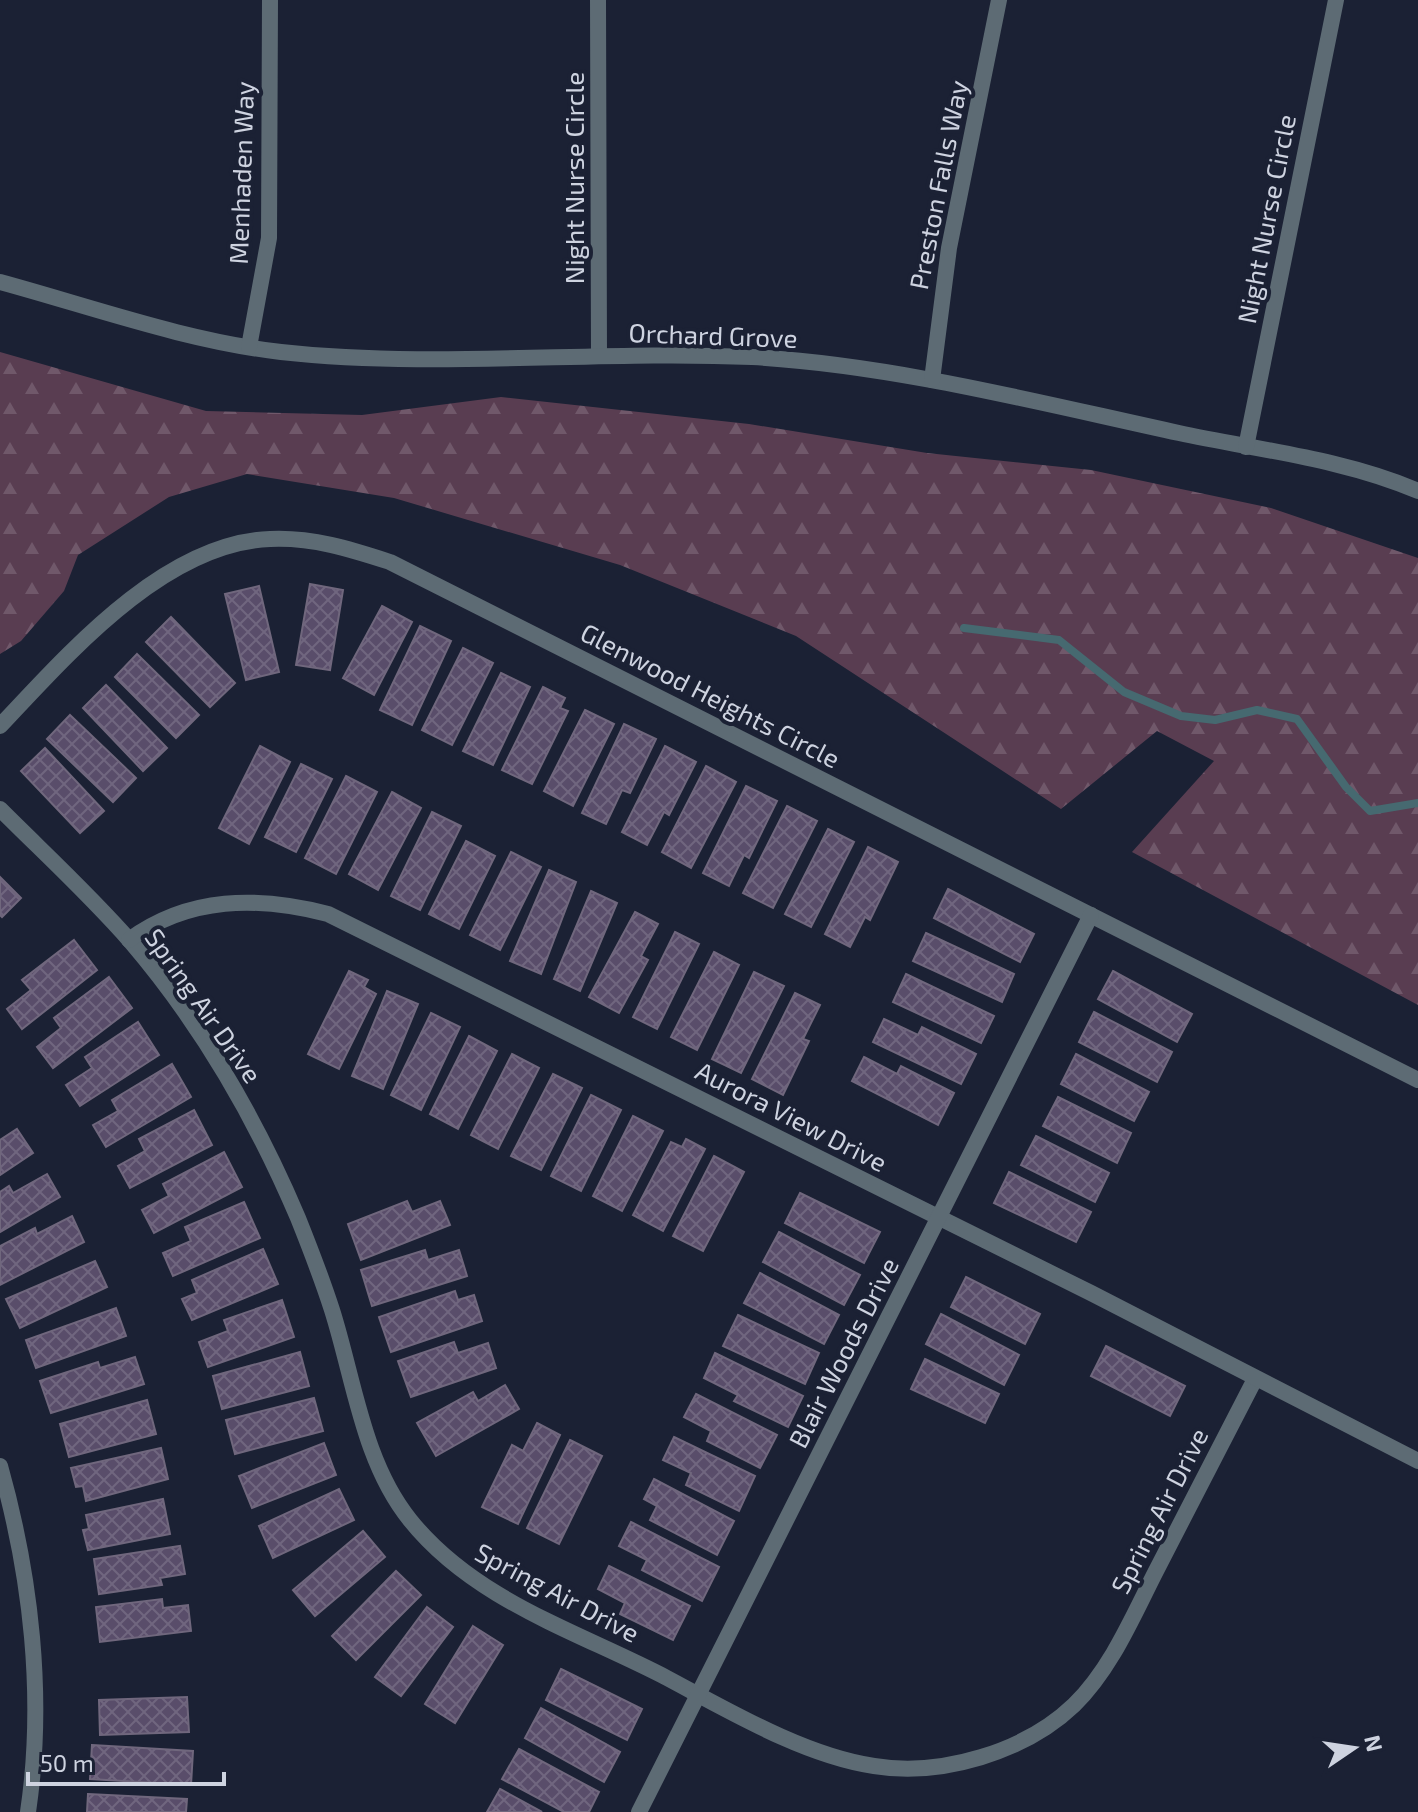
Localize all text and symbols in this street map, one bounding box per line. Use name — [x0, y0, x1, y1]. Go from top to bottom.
street label: Night Nurse Circle — [558, 72, 589, 284]
street label: Preston Falls Way — [902, 77, 973, 292]
street label: Menhaden Way — [222, 81, 259, 265]
street label: Night Nurse Circle — [1230, 112, 1301, 326]
street label: Orchard Grove — [628, 316, 798, 353]
street label: Glenwood Heights Circle — [576, 616, 845, 774]
street label: Spring Air Drive — [140, 922, 269, 1088]
street label: Aurora View Drive — [691, 1054, 892, 1177]
street label: Blair Woods Drive — [781, 1252, 904, 1453]
street label: Spring Air Drive — [1104, 1422, 1214, 1598]
street label: Spring Air Drive — [470, 1535, 645, 1648]
north arrow — [1314, 1708, 1394, 1788]
text: N — [1360, 1733, 1389, 1754]
scale bar — [28, 1736, 224, 1786]
text: 50 m — [40, 1748, 94, 1777]

